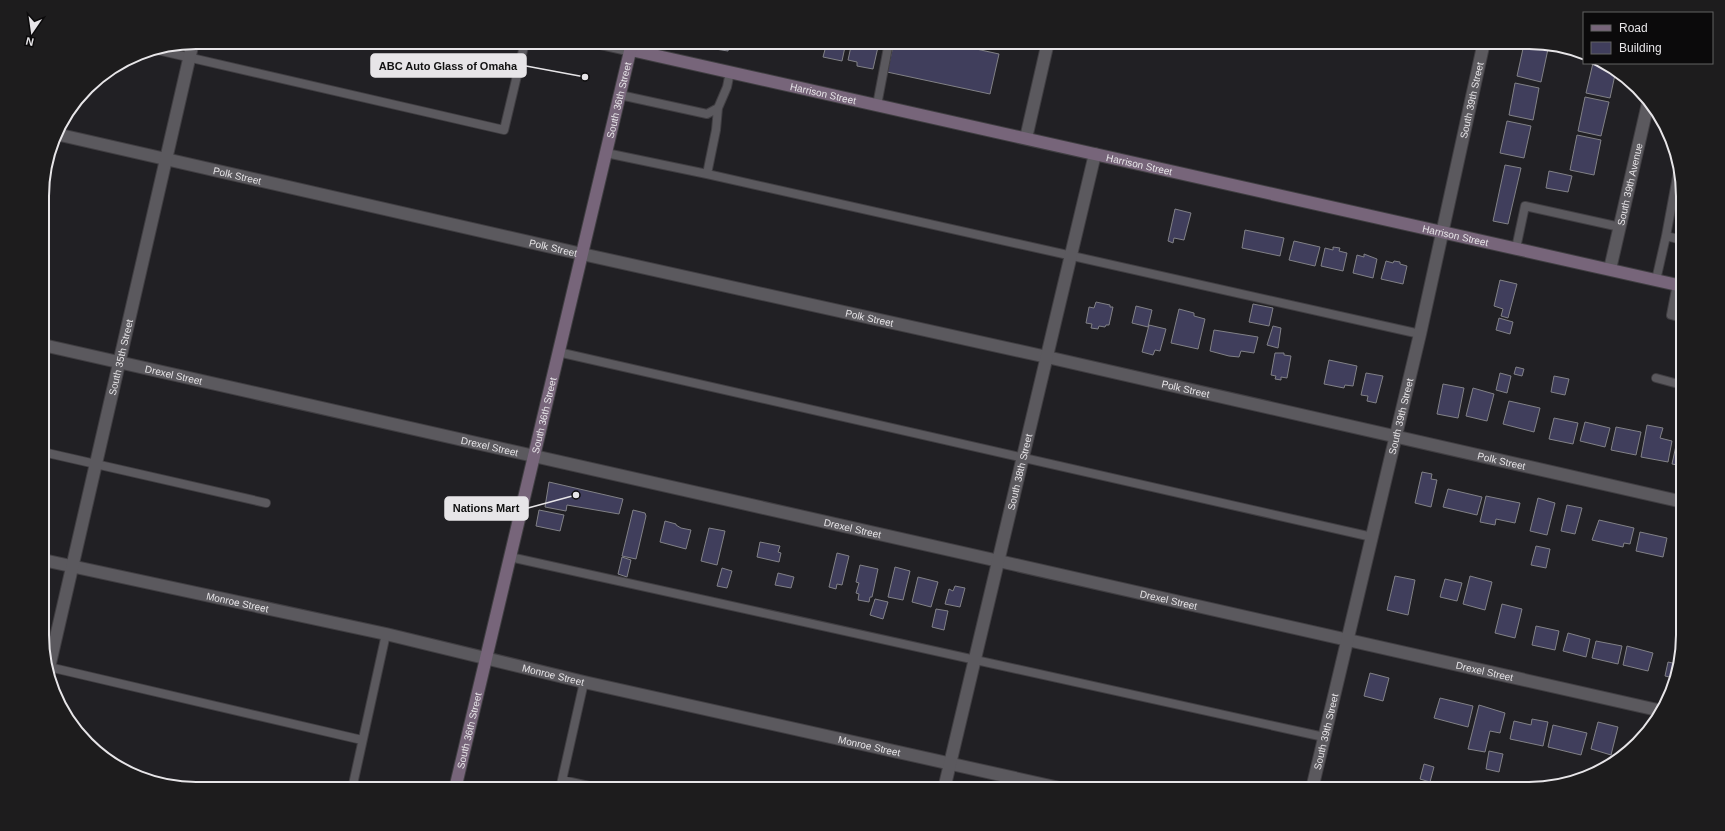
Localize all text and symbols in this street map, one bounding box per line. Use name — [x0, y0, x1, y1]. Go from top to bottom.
north arrow — [12, 12, 52, 52]
legend — [1583, 12, 1713, 64]
text: Road — [1619, 21, 1648, 35]
text: N — [24, 35, 35, 48]
text: Building — [1619, 41, 1662, 55]
callout: ABC Auto Glass of Omaha — [371, 54, 526, 77]
text: ABC Auto Glass of Omaha — [379, 60, 518, 72]
street label: South 36th Street — [604, 61, 633, 139]
street label: South 39th Street — [1458, 61, 1485, 139]
street label: Harrison Street — [789, 80, 857, 106]
street label: South 39th Avenue — [1615, 141, 1644, 227]
street label: Harrison Street — [1105, 151, 1174, 177]
street label: Polk Street — [212, 165, 263, 186]
street label: Harrison Street — [1421, 222, 1490, 248]
street label: Polk Street — [528, 237, 579, 258]
street label: Polk Street — [844, 307, 895, 328]
street label: South 35th Street — [106, 318, 135, 396]
street label: Drexel Street — [144, 363, 204, 386]
street label: South 36th Street — [529, 376, 558, 455]
street label: South 39th Street — [1386, 377, 1415, 456]
street label: Polk Street — [1161, 378, 1211, 399]
street label: South 38th Street — [1005, 432, 1034, 511]
street label: Drexel Street — [460, 434, 520, 458]
street label: Polk Street — [1476, 450, 1527, 471]
callout: Nations Mart — [445, 497, 528, 520]
text: Nations Mart — [453, 502, 520, 514]
street label: Drexel Street — [823, 516, 882, 540]
street label: Drexel Street — [1139, 588, 1199, 611]
street label: Monroe Street — [205, 590, 270, 614]
street label: Drexel Street — [1455, 659, 1515, 683]
street label: Monroe Street — [521, 662, 586, 687]
street label: South 36th Street — [455, 691, 483, 770]
street label: South 39th Street — [1311, 692, 1340, 771]
street label: Monroe Street — [837, 733, 902, 758]

